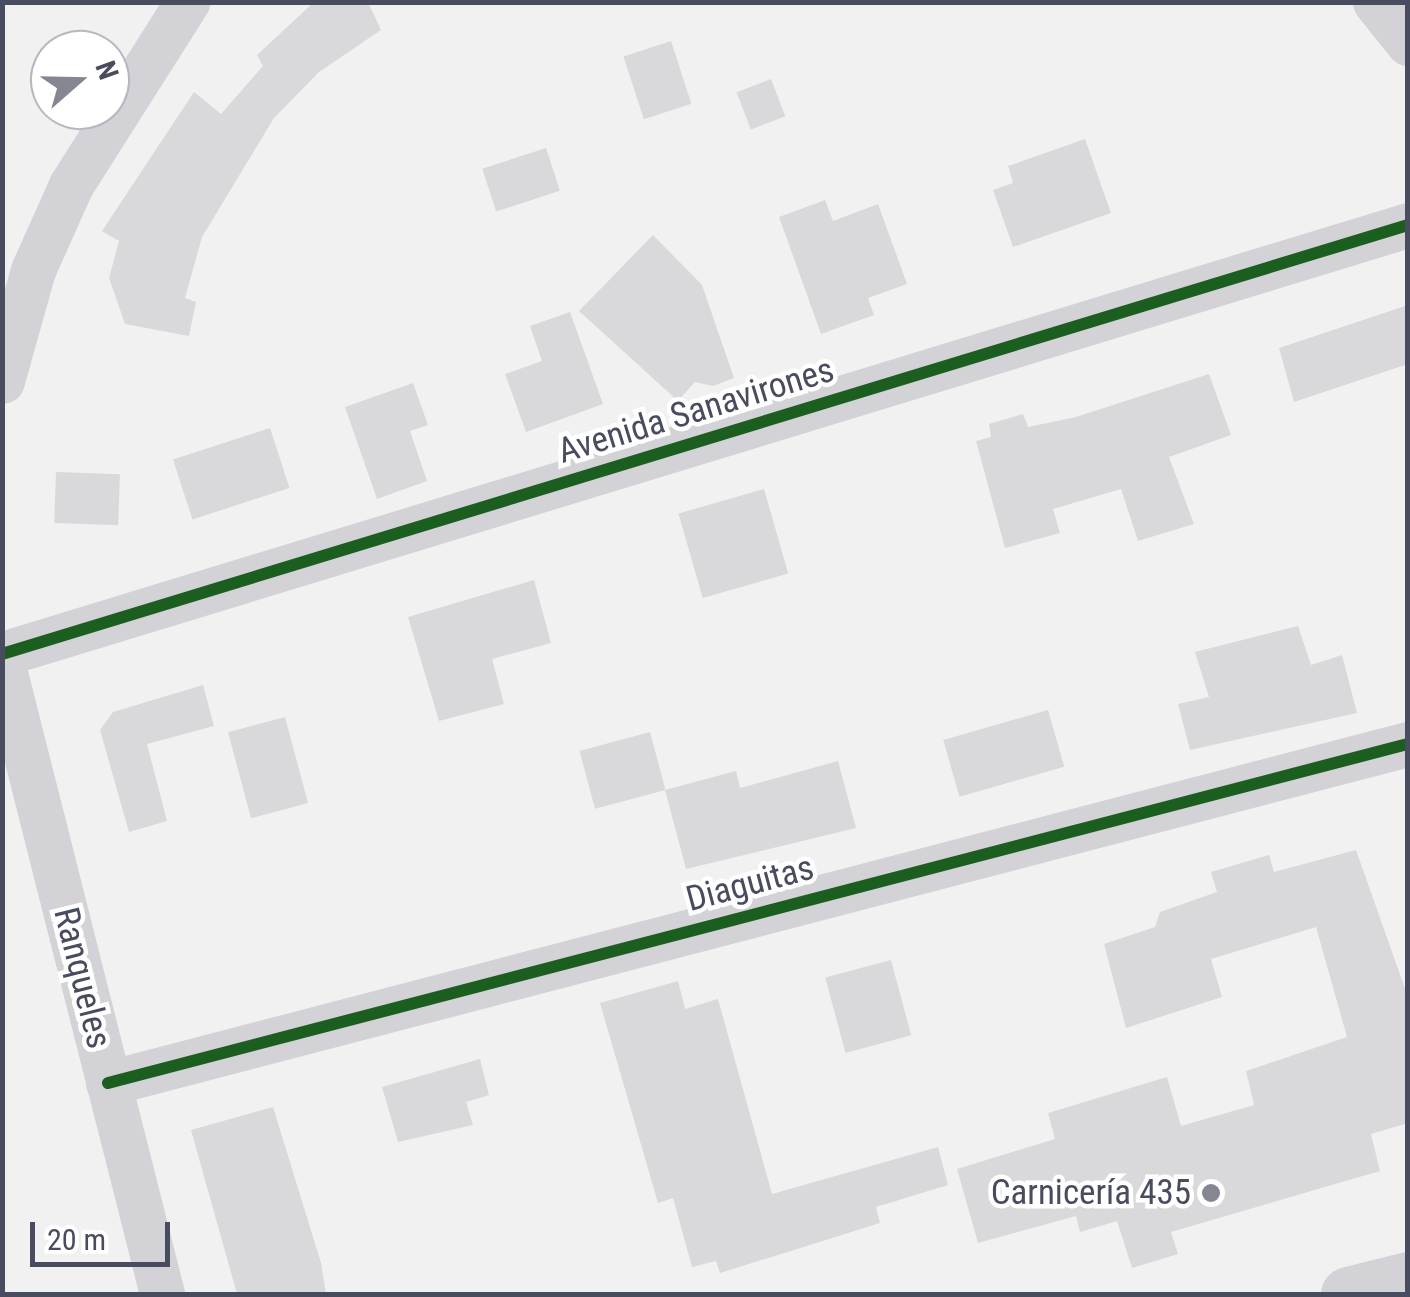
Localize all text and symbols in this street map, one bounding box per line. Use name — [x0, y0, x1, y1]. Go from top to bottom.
north arrow — [30, 30, 130, 130]
text: N — [88, 57, 125, 84]
street label: Avenida Sanavirones — [553, 349, 839, 473]
street label: Diaguitas — [682, 847, 818, 921]
street label: Ranqueles — [44, 903, 120, 1053]
place label: Carnicería 435 — [991, 1172, 1191, 1214]
marker: Carnicería 435 — [1200, 1182, 1222, 1204]
scale bar — [35, 1202, 175, 1264]
text: 20 m — [47, 1222, 106, 1257]

